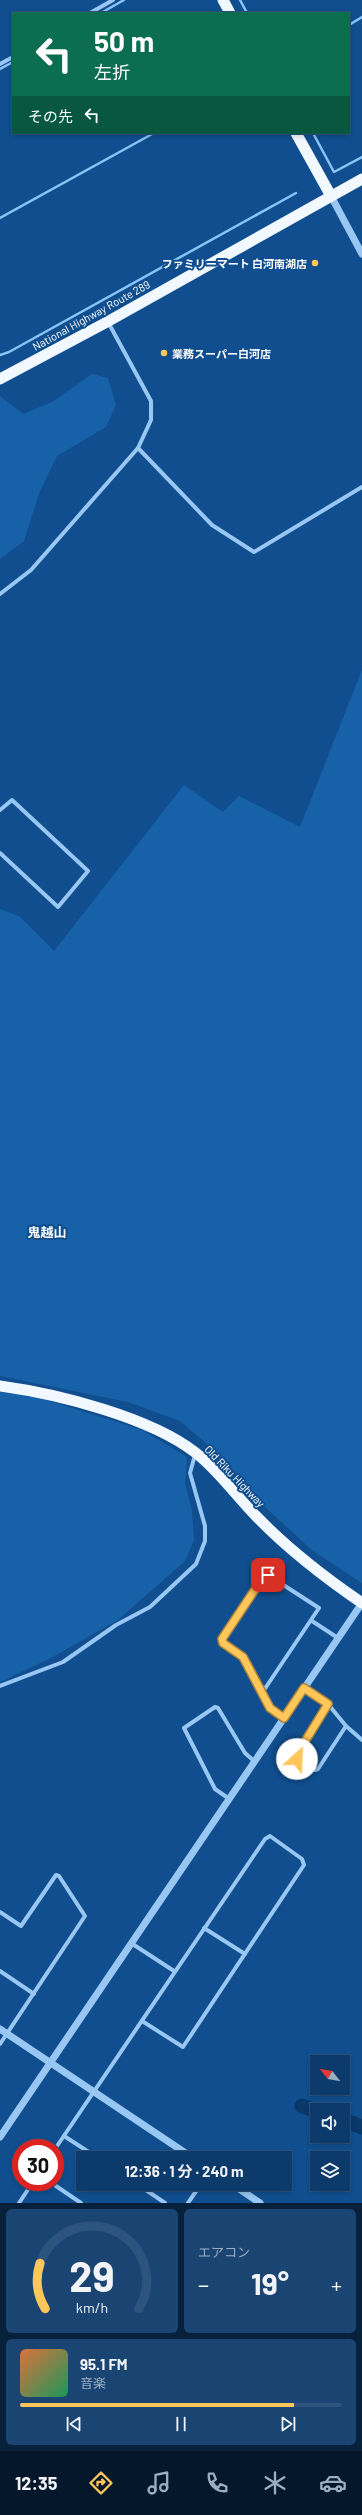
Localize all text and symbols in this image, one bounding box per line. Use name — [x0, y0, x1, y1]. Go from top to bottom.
text: 50 m — [94, 24, 154, 58]
icon: left — [28, 28, 80, 80]
text: 左折 — [94, 61, 130, 83]
icon: left — [81, 104, 103, 126]
text: その先 — [28, 107, 73, 125]
place label: ファミリーマート 白河南湖店 — [162, 257, 307, 270]
marker: ファミリーマート 白河南湖店 — [310, 258, 320, 268]
street label: National Highway Route 289 — [30, 277, 152, 353]
place label: 業務スーパー白河店 — [172, 347, 271, 360]
marker: 業務スーパー白河店 — [159, 348, 169, 358]
district label: 鬼越山 — [27, 1224, 67, 1240]
street label: Old Riku Highway — [202, 1442, 268, 1510]
pin — [251, 1558, 285, 1592]
icon: arrive — [257, 1564, 279, 1586]
position arrow — [276, 1738, 318, 1780]
north arrow — [310, 2055, 350, 2095]
map controls — [310, 2055, 350, 2191]
button: sound — [310, 2103, 350, 2143]
speed limit sign: 30 — [12, 2139, 64, 2191]
button: layers — [310, 2151, 350, 2191]
text: 12:36 · 1 分 · 240 m — [124, 2162, 244, 2180]
text: エアコン — [198, 2244, 250, 2260]
text: 29 — [69, 2250, 115, 2300]
text: 19° — [251, 2265, 289, 2301]
text: − — [198, 2271, 209, 2297]
text: + — [331, 2271, 342, 2297]
text: km/h — [76, 2299, 108, 2316]
text: 95.1 FM — [80, 2355, 128, 2373]
text: 音楽 — [80, 2375, 106, 2391]
icon: previous — [63, 2413, 85, 2435]
icon: pause — [170, 2413, 192, 2435]
icon: next — [277, 2413, 299, 2435]
icon: directions — [87, 2469, 115, 2497]
icon: music — [145, 2469, 173, 2497]
icon: phone — [203, 2469, 231, 2497]
icon: climate — [261, 2469, 289, 2497]
icon: car — [319, 2469, 347, 2497]
text: 12:35 — [15, 2472, 57, 2494]

